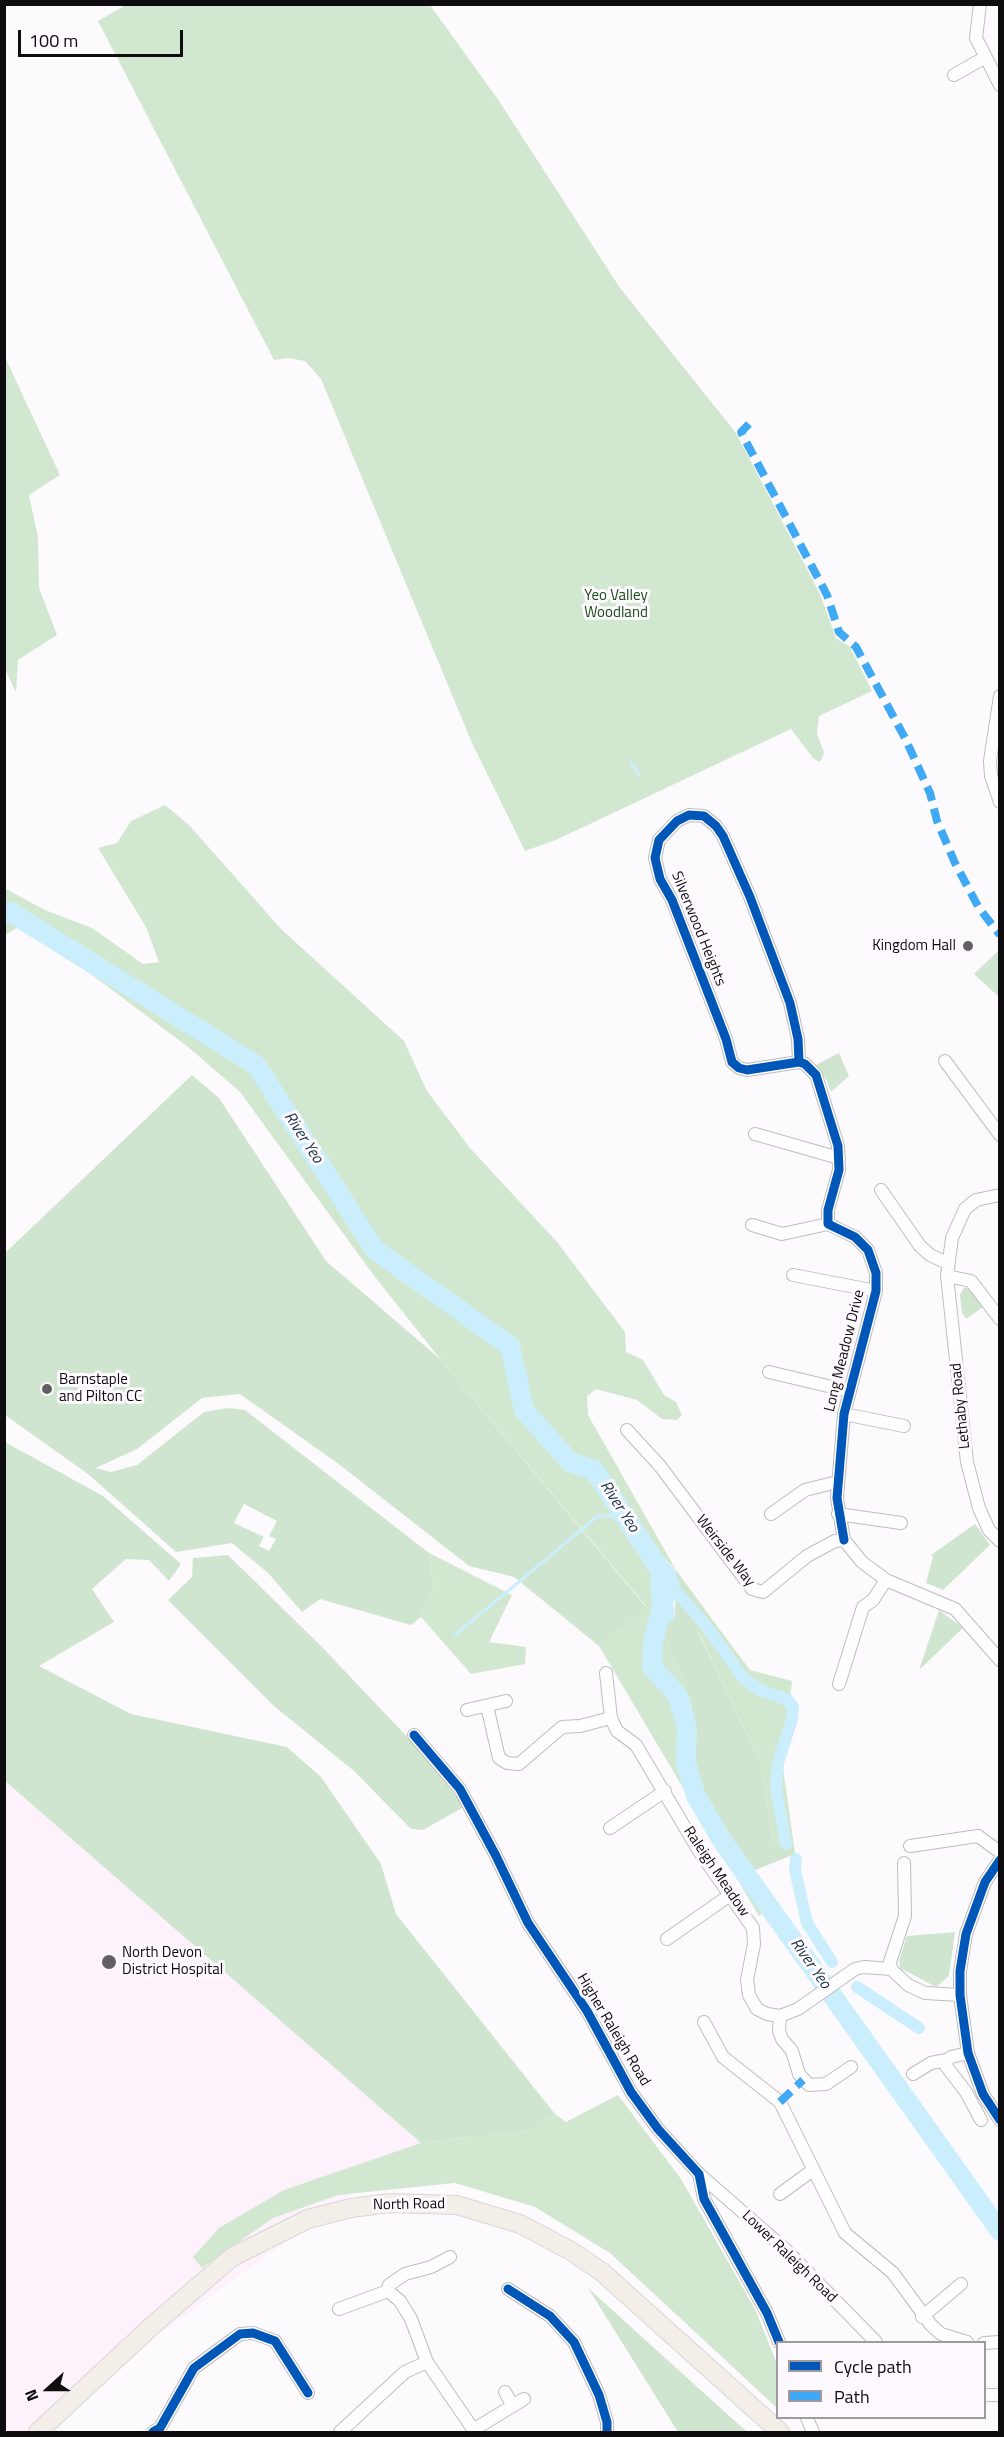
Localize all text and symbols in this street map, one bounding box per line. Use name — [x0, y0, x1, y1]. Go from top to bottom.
scale bar — [21, 18, 186, 56]
text: 100 m — [29, 27, 78, 54]
park label: Yeo Valley Woodland — [584, 587, 648, 622]
street label: Silverwood Heights — [667, 869, 729, 989]
place label: Kingdom Hall — [872, 937, 956, 955]
marker: Kingdom Hall — [961, 939, 975, 953]
water label: River Yeo — [279, 1109, 327, 1167]
street label: Long Meadow Drive — [821, 1288, 869, 1414]
street label: Lethaby Road — [948, 1362, 974, 1450]
place label: Barnstaple and Pilton CC — [59, 1371, 142, 1406]
marker: Barnstaple and Pilton CC — [40, 1382, 54, 1396]
water label: River Yeo — [595, 1478, 643, 1536]
street label: Weirside Way — [691, 1512, 759, 1590]
street label: Raleigh Meadow — [679, 1823, 753, 1921]
water label: River Yeo — [786, 1935, 834, 1993]
place label: North Devon District Hospital — [122, 1944, 223, 1979]
marker: North Devon District Hospital — [100, 1953, 118, 1971]
street label: Higher Raleigh Road — [572, 1971, 654, 2089]
street label: North Road — [373, 2195, 445, 2215]
street label: Lower Raleigh Road — [738, 2207, 840, 2307]
legend — [776, 2341, 986, 2419]
text: Cycle path — [834, 2353, 912, 2380]
north arrow — [18, 2359, 78, 2419]
text: Path — [834, 2383, 870, 2410]
text: N — [18, 2386, 44, 2405]

